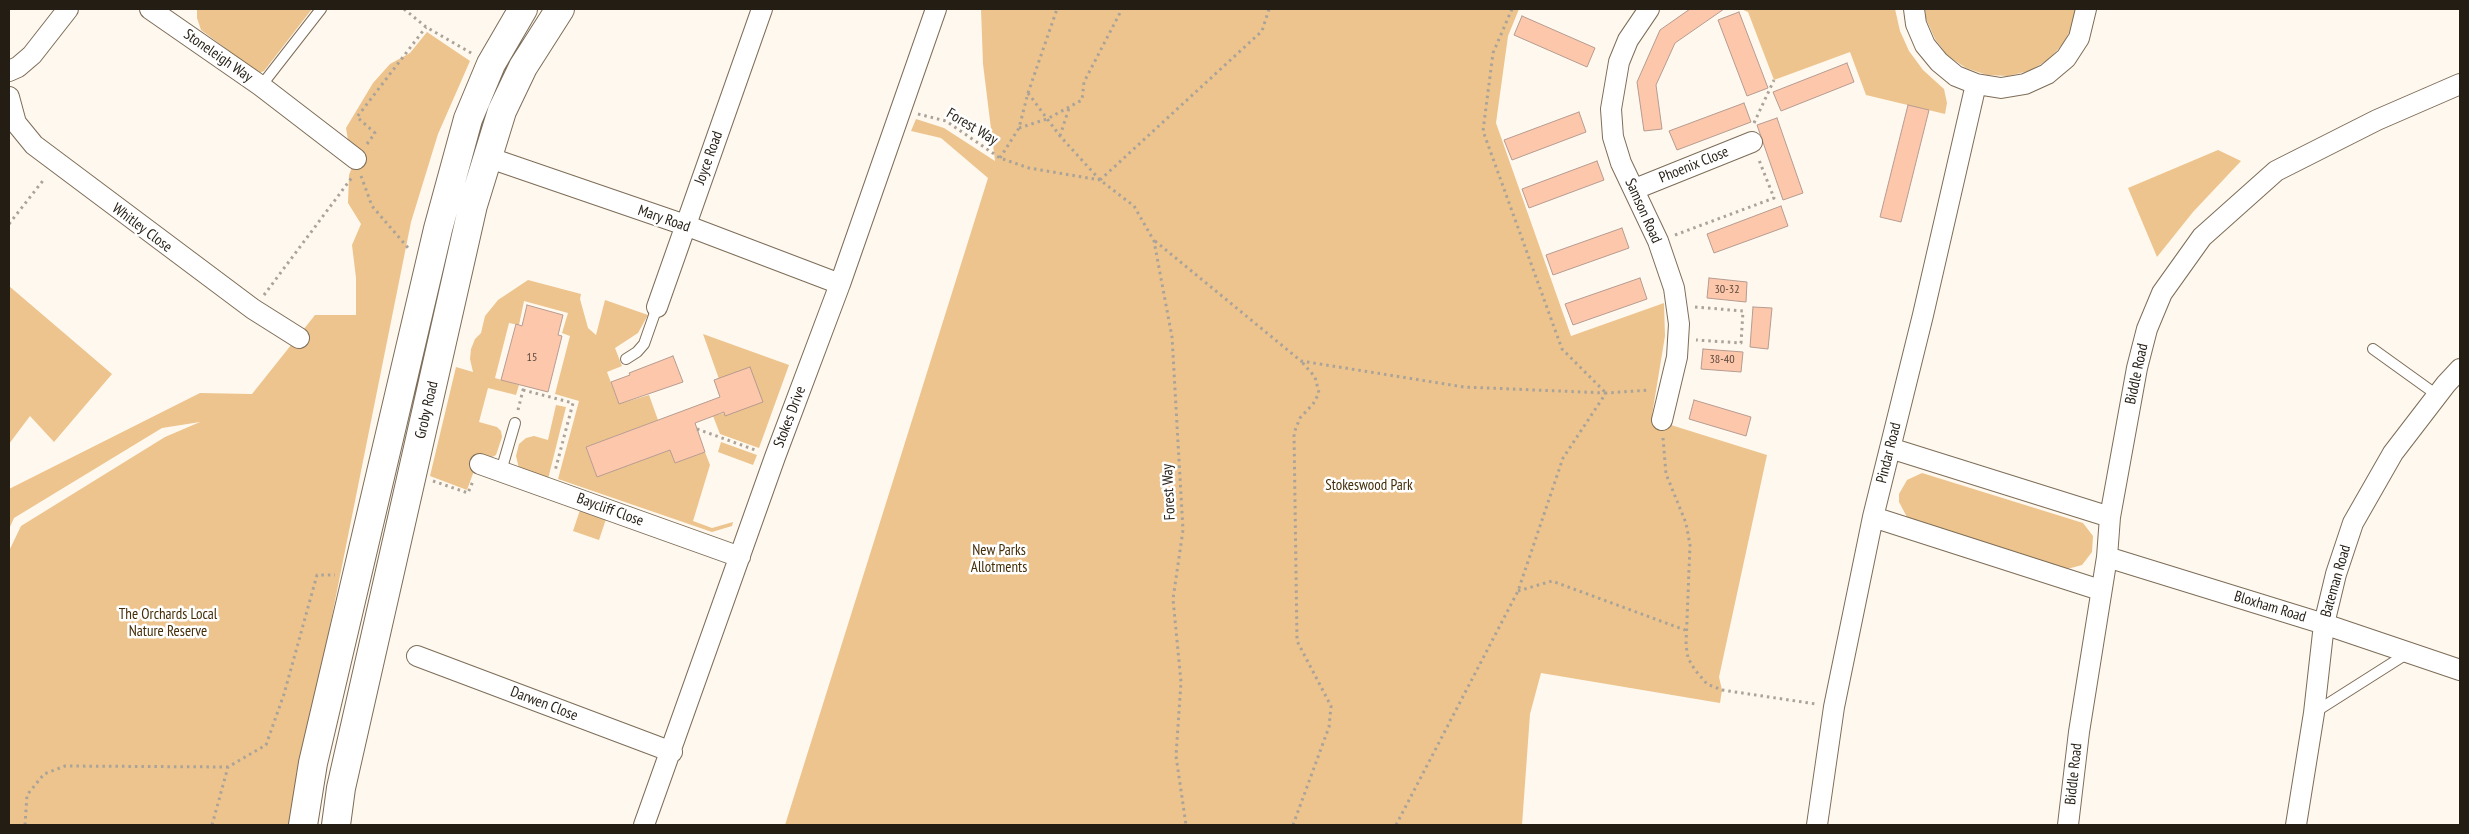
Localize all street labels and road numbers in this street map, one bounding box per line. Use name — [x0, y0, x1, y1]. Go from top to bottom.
street label: Stoneleigh Way — [180, 26, 256, 86]
street label: Forest Way — [943, 105, 1001, 149]
street label: Joyce Road — [691, 129, 727, 187]
street label: Phoenix Close — [1657, 143, 1731, 187]
street label: Samson Road — [1621, 176, 1665, 246]
street label: Whitley Close — [108, 200, 176, 256]
street label: Mary Road — [636, 202, 692, 236]
street label: Biddle Road — [2122, 342, 2152, 406]
street label: Groby Road — [412, 379, 442, 441]
street label: Stokes Drive — [770, 384, 810, 450]
street label: Pindar Road — [1873, 421, 1905, 485]
street label: Forest Way — [1159, 463, 1179, 521]
street label: Baycliff Close — [574, 490, 646, 530]
street label: Bateman Road — [2317, 543, 2355, 619]
street label: Bloxham Road — [2232, 588, 2308, 626]
street label: Darwen Close — [508, 683, 580, 725]
street label: Biddle Road — [2062, 742, 2086, 806]

